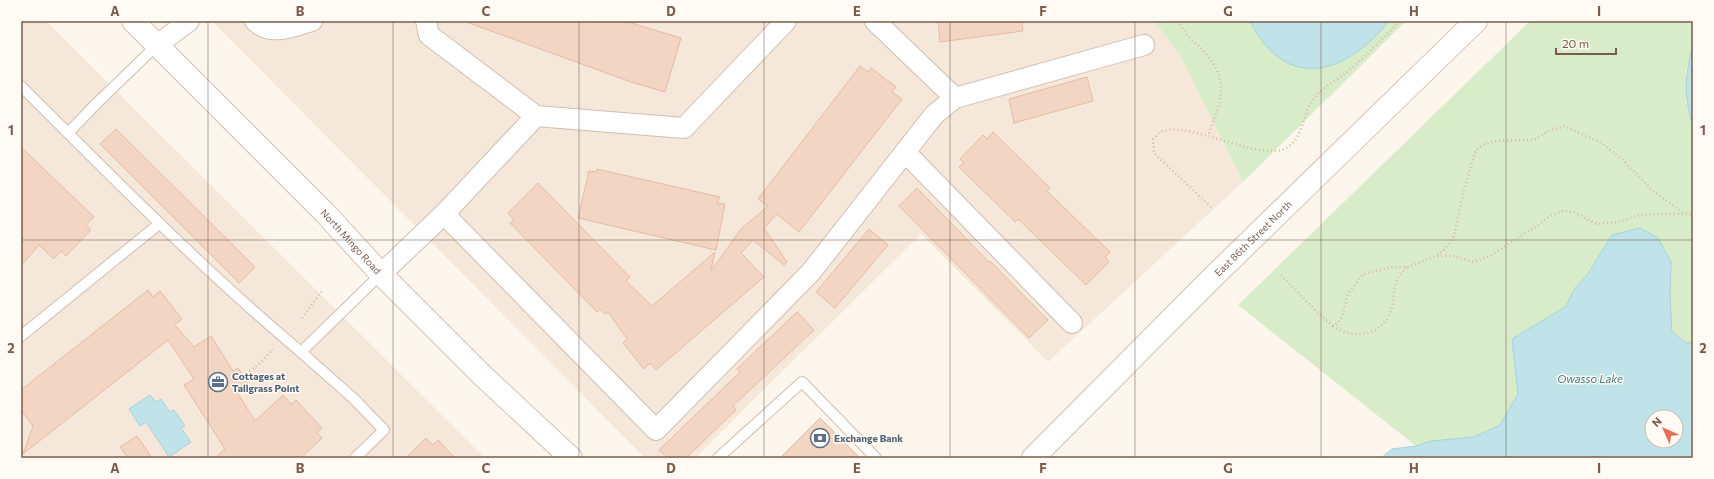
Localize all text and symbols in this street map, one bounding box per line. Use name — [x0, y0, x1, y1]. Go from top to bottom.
text: A — [110, 3, 120, 19]
text: B — [296, 3, 305, 19]
text: C — [482, 3, 491, 19]
text: D — [666, 3, 676, 19]
text: E — [853, 3, 861, 19]
text: F — [1039, 3, 1047, 19]
text: G — [1223, 3, 1233, 19]
text: H — [1409, 3, 1419, 19]
text: I — [1597, 3, 1601, 19]
scale bar — [1556, 30, 1616, 56]
text: 20 m — [1562, 36, 1589, 50]
text: 1 — [8, 122, 14, 138]
text: 1 — [1700, 122, 1706, 138]
street label: East 86th Street North — [1212, 198, 1294, 278]
street label: North Mingo Road — [318, 206, 384, 276]
text: 2 — [7, 340, 15, 356]
text: 2 — [1699, 340, 1707, 356]
place label: Cottages at Tallgrass Point — [232, 370, 300, 394]
office icon: Cottages at Tallgrass Point — [207, 371, 229, 393]
water label: Owasso Lake — [1557, 372, 1623, 385]
north arrow — [1644, 409, 1684, 449]
text: N — [1649, 414, 1664, 429]
bank icon: Exchange Bank — [809, 427, 831, 449]
place label: Exchange Bank — [834, 432, 903, 444]
text: A — [110, 460, 120, 476]
text: B — [296, 460, 305, 476]
text: C — [482, 460, 491, 476]
text: D — [666, 460, 676, 476]
text: E — [853, 460, 861, 476]
text: F — [1039, 460, 1047, 476]
text: G — [1223, 460, 1233, 476]
text: H — [1409, 460, 1419, 476]
text: I — [1597, 460, 1601, 476]

